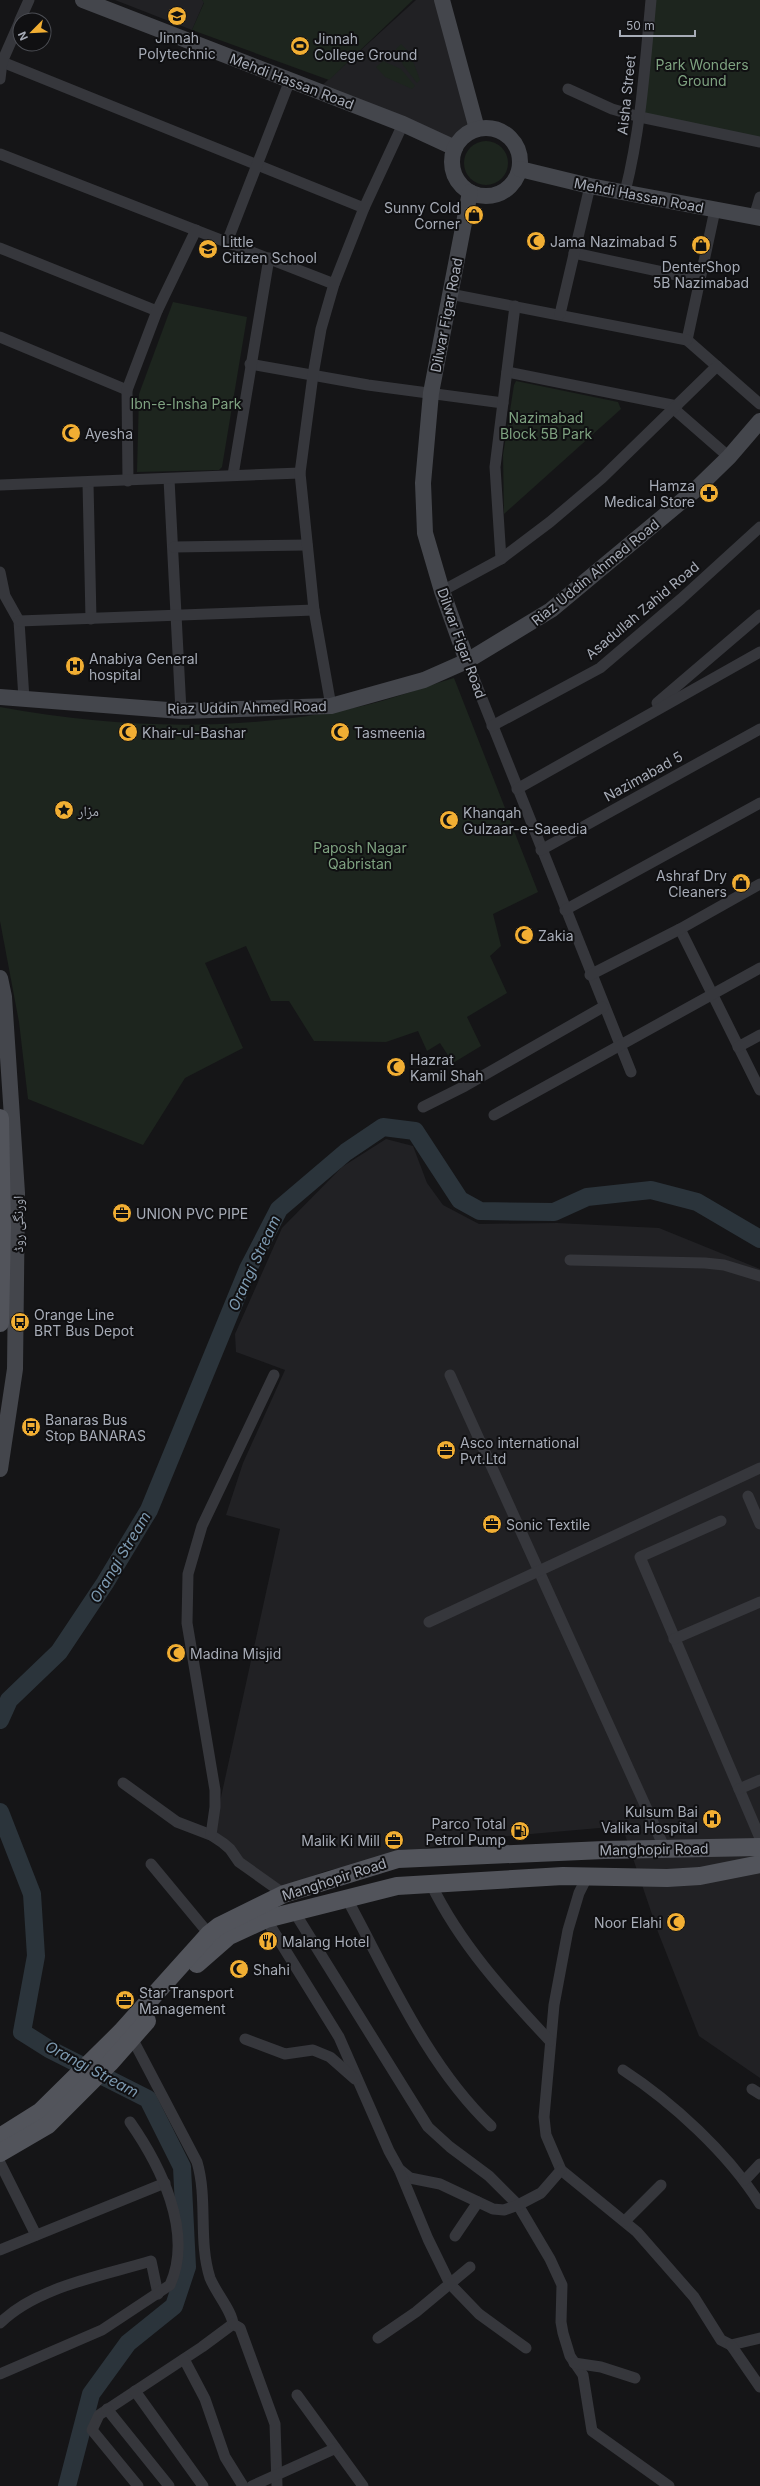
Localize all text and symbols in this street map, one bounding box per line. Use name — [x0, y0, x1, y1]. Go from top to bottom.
school or university icon: Jinnah Polytechnic — [166, 5, 188, 27]
north arrow — [12, 12, 52, 52]
scale bar — [620, 12, 695, 38]
text: 50 m — [626, 18, 655, 33]
text: N — [15, 29, 31, 43]
place label: Jinnah Polytechnic — [138, 29, 216, 62]
place label: Jinnah College Ground — [314, 30, 417, 63]
sports icon: Jinnah College Ground — [289, 35, 311, 57]
street label: Mehdi Hassan Road — [227, 49, 357, 113]
street label: Aisha Street — [613, 54, 639, 136]
park label: Park Wonders Ground — [655, 56, 749, 89]
street label: Mehdi Hassan Road — [573, 174, 705, 216]
place label: Sunny Cold Corner — [384, 199, 460, 232]
shop icon: Sunny Cold Corner — [463, 204, 485, 226]
mosque icon: Jama Nazimabad 5 — [525, 230, 547, 252]
place label: Little Citizen School — [222, 233, 317, 266]
place label: Jama Nazimabad 5 — [550, 233, 677, 250]
shop icon: DenterShop 5B Nazimabad — [690, 234, 712, 256]
school or university icon: Little Citizen School — [197, 238, 219, 260]
street label: Dilwar Figar Road — [427, 256, 465, 374]
place label: DenterShop 5B Nazimabad — [653, 258, 749, 291]
park label: Ibn-e-Insha Park — [130, 395, 242, 412]
park label: Nazimabad Block 5B Park — [500, 409, 592, 442]
mosque icon: Ayesha — [60, 422, 82, 444]
place label: Ayesha — [85, 425, 133, 442]
place label: Hamza Medical Store — [604, 477, 695, 510]
pharmacy icon: Hamza Medical Store — [698, 482, 720, 504]
street label: Riaz Uddin Ahmed Road — [528, 515, 662, 629]
street label: Asadullah Zahid Road — [582, 557, 702, 663]
street label: Dilwar Figar Road — [434, 585, 490, 701]
place label: Anabiya General hospital — [89, 650, 198, 683]
hospital icon: Anabiya General hospital — [64, 655, 86, 677]
street label: Riaz Uddin Ahmed Road — [167, 697, 327, 717]
mosque icon: Khair-ul-Bashar — [117, 721, 139, 743]
mosque icon: Tasmeenia — [329, 721, 351, 743]
place label: Khair-ul-Bashar — [142, 724, 246, 741]
place label: Tasmeenia — [354, 724, 425, 741]
street label: Nazimabad 5 — [601, 747, 685, 805]
place icon: مزار — [53, 799, 75, 821]
place label: مزار — [77, 802, 99, 820]
place label: Khanqah Gulzaar-e-Saeedia — [463, 804, 587, 837]
mosque icon: Khanqah Gulzaar-e-Saeedia — [438, 809, 460, 831]
park label: Paposh Nagar Qabristan — [313, 839, 407, 872]
place label: Ashraf Dry Cleaners — [656, 867, 727, 900]
shop icon: Ashraf Dry Cleaners — [730, 872, 752, 894]
mosque icon: Zakia — [513, 924, 535, 946]
place label: Zakia — [538, 927, 574, 944]
place label: Hazrat Kamil Shah — [410, 1051, 484, 1084]
mosque icon: Hazrat Kamil Shah — [385, 1056, 407, 1078]
street label: اورنگی روڈ — [9, 1196, 27, 1252]
office icon: UNION PVC PIPE — [111, 1202, 133, 1224]
place label: UNION PVC PIPE — [136, 1205, 248, 1222]
water label: Orangi Stream — [224, 1212, 284, 1314]
place label: Orange Line BRT Bus Depot — [34, 1306, 134, 1339]
bus stop icon: Orange Line BRT Bus Depot — [9, 1311, 31, 1333]
place label: Banaras Bus Stop BANARAS — [45, 1411, 146, 1444]
bus stop icon: Banaras Bus Stop BANARAS — [20, 1416, 42, 1438]
place label: Asco international Pvt.Ltd — [460, 1434, 579, 1467]
office icon: Asco international Pvt.Ltd — [435, 1439, 457, 1461]
water label: Orangi Stream — [85, 1508, 155, 1606]
office icon: Sonic Textile — [481, 1513, 503, 1535]
place label: Sonic Textile — [506, 1516, 590, 1533]
mosque icon: Madina Misjid — [165, 1642, 187, 1664]
place label: Madina Misjid — [190, 1645, 281, 1662]
place label: Kulsum Bai Valika Hospital — [601, 1803, 698, 1836]
hospital icon: Kulsum Bai Valika Hospital — [701, 1808, 723, 1830]
place label: Parco Total Petrol Pump — [426, 1815, 506, 1848]
fuel station icon: Parco Total Petrol Pump — [509, 1820, 531, 1842]
office icon: Malik Ki Mill — [383, 1829, 405, 1851]
place label: Malik Ki Mill — [301, 1832, 380, 1849]
street label: Manghopir Road — [599, 1840, 709, 1858]
street label: Manghopir Road — [280, 1854, 388, 1904]
mosque icon: Noor Elahi — [665, 1911, 687, 1933]
place label: Noor Elahi — [594, 1914, 662, 1931]
restaurant icon: Malang Hotel — [257, 1930, 279, 1952]
place label: Malang Hotel — [282, 1933, 369, 1950]
mosque icon: Shahi — [228, 1958, 250, 1980]
place label: Shahi — [253, 1961, 290, 1978]
place label: Star Transport Management — [139, 1984, 234, 2017]
office icon: Star Transport Management — [114, 1989, 136, 2011]
water label: Orangi Stream — [42, 2036, 142, 2102]

